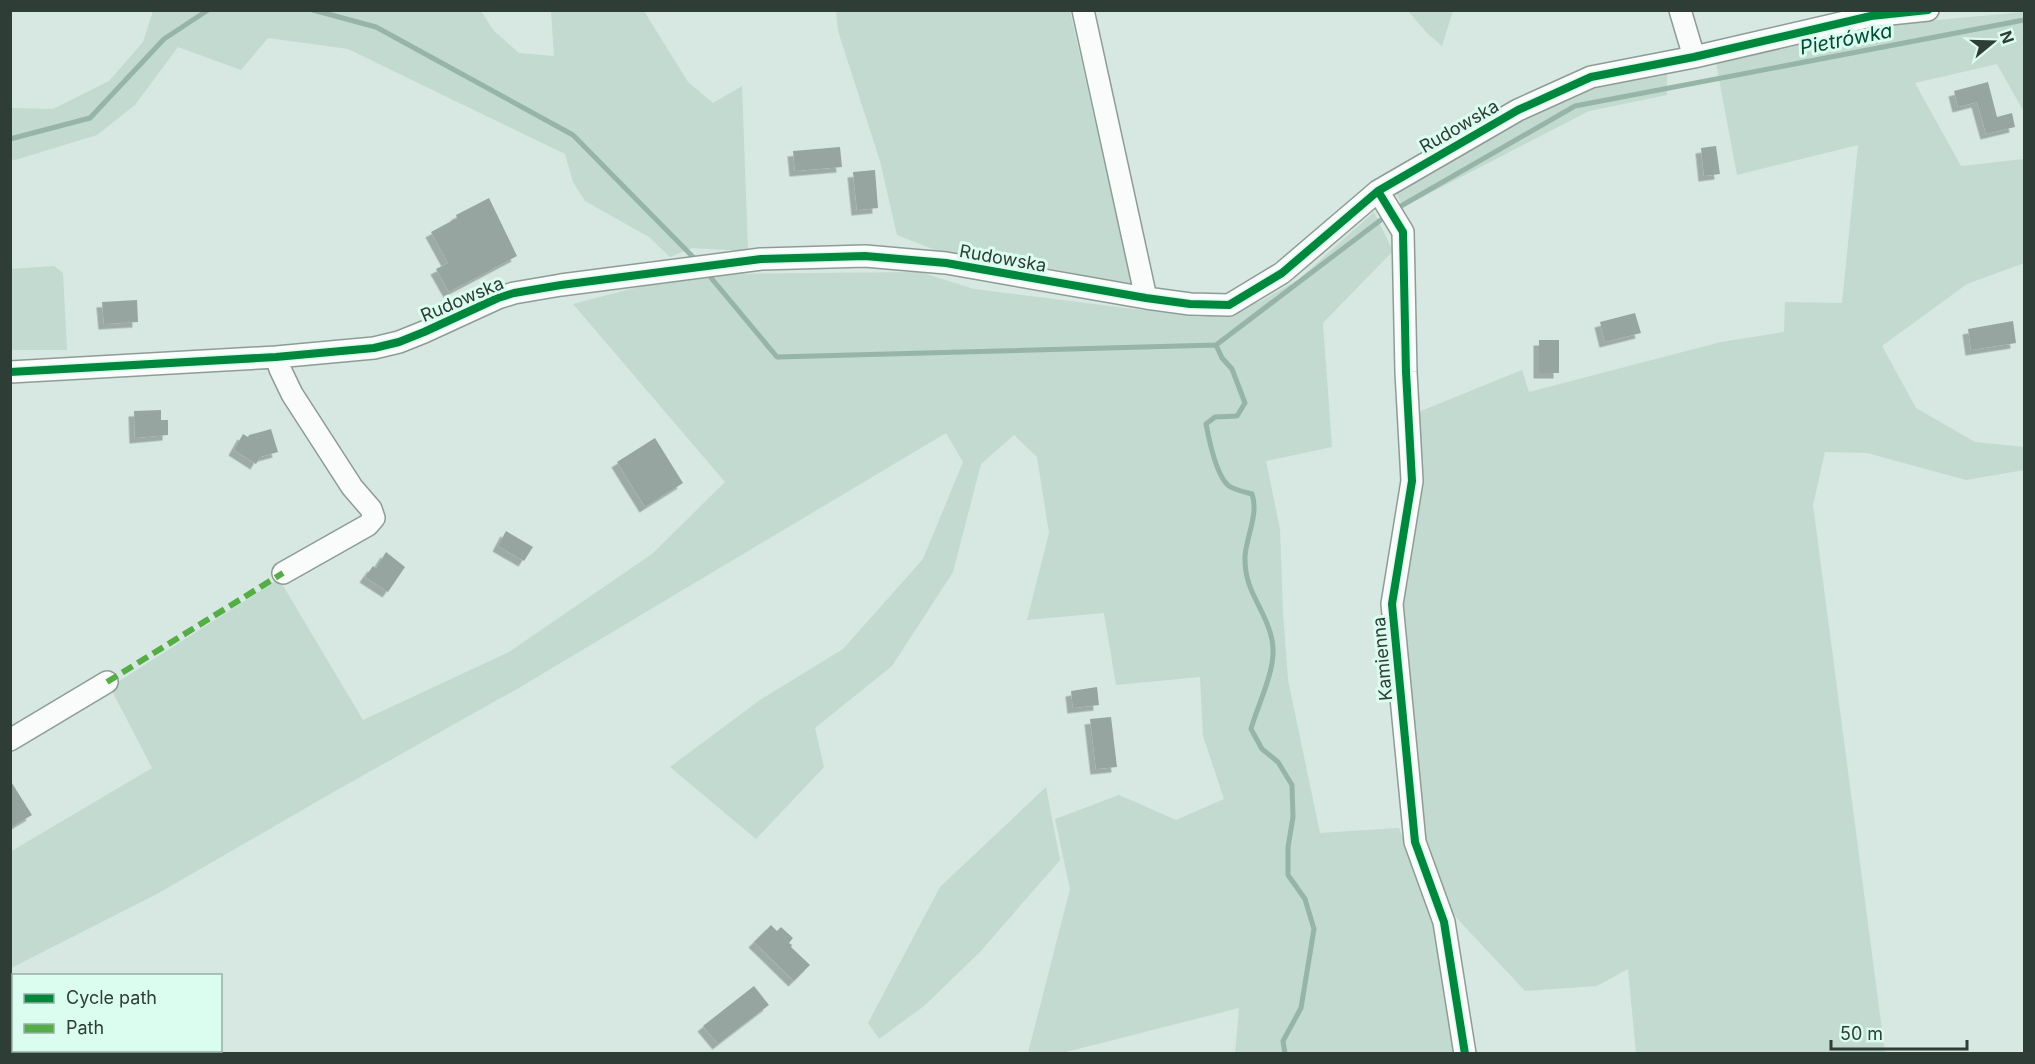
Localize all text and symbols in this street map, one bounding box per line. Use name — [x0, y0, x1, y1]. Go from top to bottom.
north arrow — [1963, 12, 2023, 72]
water label: Pietrówka — [1798, 18, 1894, 60]
text: N — [1996, 28, 2019, 46]
street label: Rudowska — [1416, 95, 1502, 157]
street label: Rudowska — [958, 240, 1048, 276]
street label: Rudowska — [417, 272, 507, 326]
street label: Kamienna — [1368, 616, 1396, 702]
legend — [12, 974, 222, 1052]
text: Cycle path — [66, 987, 157, 1008]
scale bar — [1831, 1013, 1968, 1051]
text: Path — [66, 1017, 104, 1038]
text: 50 m — [1840, 1023, 1883, 1044]

